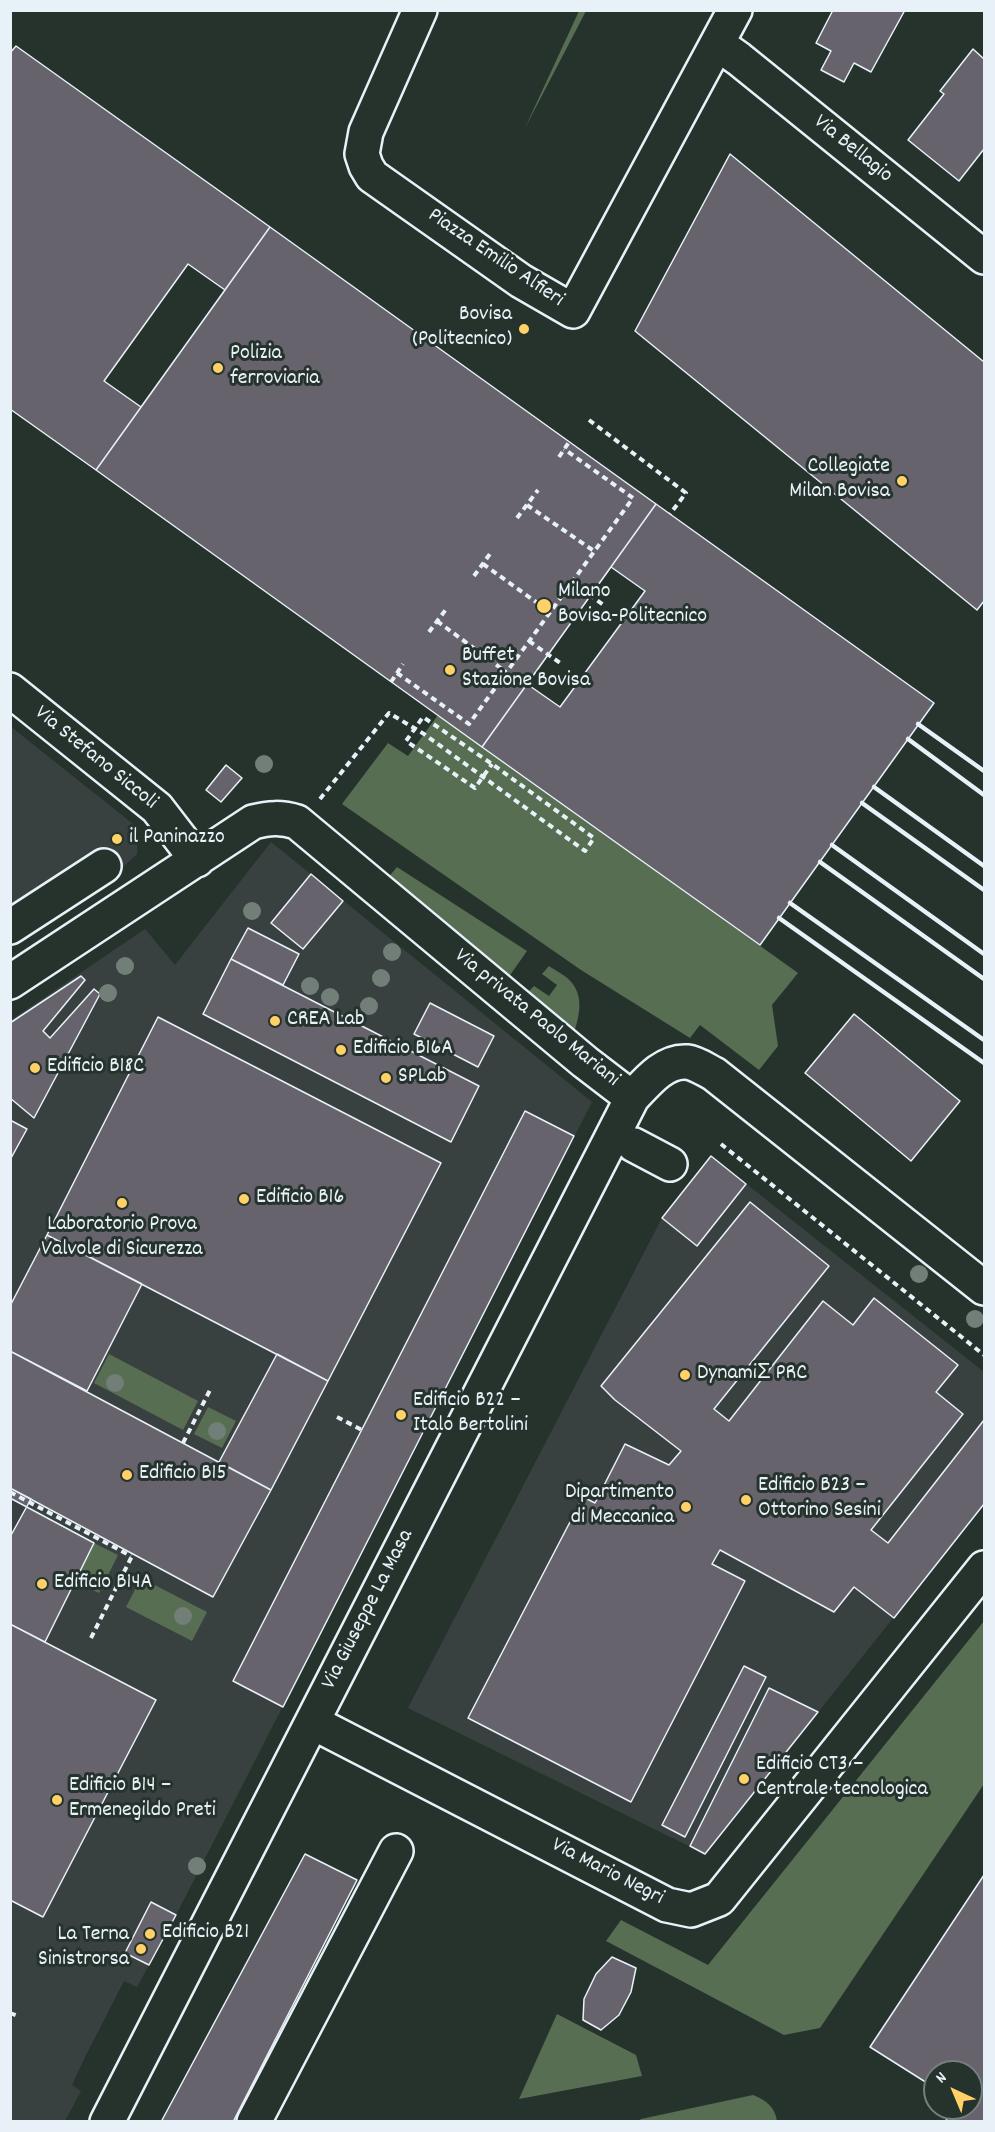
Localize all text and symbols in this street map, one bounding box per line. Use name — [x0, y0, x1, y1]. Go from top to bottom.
street label: Via Bellagio — [807, 110, 897, 190]
street label: Piazza Emilio Alfieri — [422, 204, 568, 314]
place label: Bovisa (Politecnico) — [412, 303, 512, 354]
marker: Bovisa (Politecnico) — [517, 322, 531, 336]
place label: Polizia ferroviaria — [230, 342, 320, 394]
marker: Polizia ferroviaria — [211, 361, 225, 375]
place label: Collegiate Milan Bovisa — [789, 455, 890, 506]
marker: Collegiate Milan Bovisa — [895, 474, 909, 488]
place label: Milano Bovisa-Politecnico — [558, 580, 707, 632]
marker: Milano Bovisa-Politecnico — [535, 597, 553, 615]
place label: Buffet Stazione Bovisa — [462, 644, 590, 696]
marker: Buffet Stazione Bovisa — [443, 663, 457, 677]
street label: Via Stefano Siccoli — [28, 701, 162, 817]
place label: il Paninazzo — [129, 826, 225, 852]
marker: il Paninazzo — [110, 832, 124, 846]
street label: Via privata Paolo Mariani — [448, 944, 624, 1094]
place label: CREA Lab — [287, 1008, 364, 1034]
marker: CREA Lab — [268, 1014, 282, 1028]
place label: Edificio B16A — [353, 1037, 453, 1063]
marker: Edificio B16A — [334, 1043, 348, 1057]
place label: Edificio B18C — [47, 1055, 144, 1081]
marker: Edificio B18C — [28, 1061, 42, 1075]
place label: SPLab — [398, 1065, 447, 1091]
marker: SPLab — [379, 1071, 393, 1085]
place label: Edificio B16 — [256, 1186, 344, 1212]
marker: Edificio B16 — [237, 1192, 251, 1206]
marker: Laboratorio Prova Valvole di Sicurezza — [115, 1196, 129, 1210]
place label: Laboratorio Prova Valvole di Sicurezza — [41, 1213, 203, 1264]
place label: DynamiΣ PRC — [697, 1362, 807, 1388]
marker: DynamiΣ PRC — [678, 1368, 692, 1382]
place label: Edificio B22 – Italo Bertolini — [413, 1389, 528, 1440]
marker: Edificio B22 – Italo Bertolini — [394, 1408, 408, 1422]
place label: Edificio B15 — [139, 1462, 227, 1488]
marker: Edificio B15 — [120, 1468, 134, 1482]
place label: Edificio B23 – Ottorino Sesini — [758, 1474, 881, 1526]
place label: Dipartimento di Meccanica — [565, 1481, 674, 1532]
marker: Edificio B23 – Ottorino Sesini — [739, 1493, 753, 1507]
marker: Dipartimento di Meccanica — [679, 1500, 693, 1514]
street label: Via Giuseppe La Masa — [317, 1526, 421, 1694]
place label: Edificio B14A — [54, 1571, 153, 1597]
marker: Edificio B14A — [35, 1577, 49, 1591]
place label: Edificio CT3 – Centrale tecnologica — [756, 1753, 928, 1804]
marker: Edificio CT3 – Centrale tecnologica — [737, 1772, 751, 1786]
place label: Edificio B14 – Ermenegildo Preti — [69, 1774, 216, 1826]
marker: Edificio B14 – Ermenegildo Preti — [50, 1793, 64, 1807]
street label: Via Mario Negri — [546, 1833, 668, 1913]
place label: Edificio B21 — [162, 1921, 249, 1947]
place label: La Terna Sinistrorsa — [38, 1923, 129, 1975]
marker: Edificio B21 — [143, 1927, 157, 1941]
marker: La Terna Sinistrorsa — [134, 1942, 148, 1956]
north arrow — [923, 2060, 983, 2120]
text: N — [931, 2067, 952, 2089]

